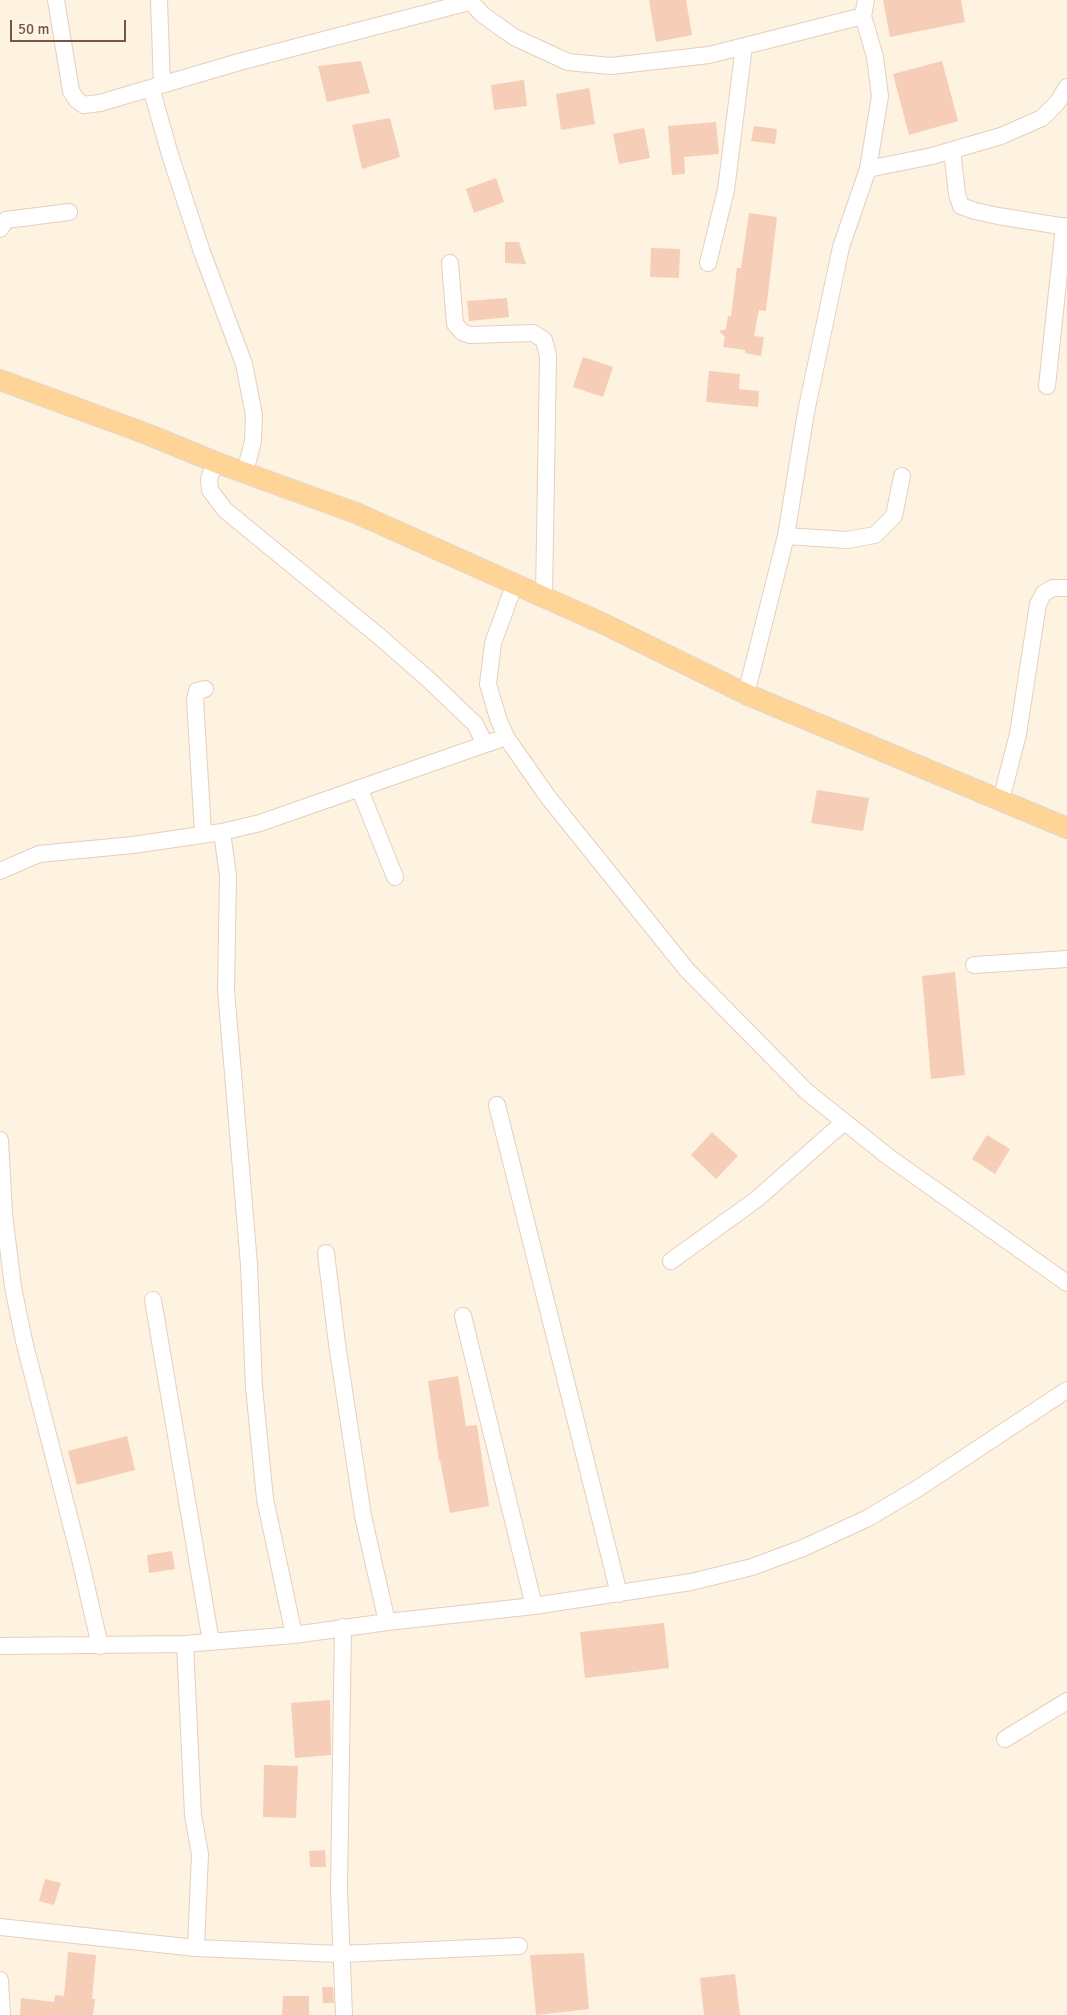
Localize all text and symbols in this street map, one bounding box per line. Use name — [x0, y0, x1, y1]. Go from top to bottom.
scale bar — [12, 10, 129, 42]
text: 50 m — [18, 20, 49, 38]

